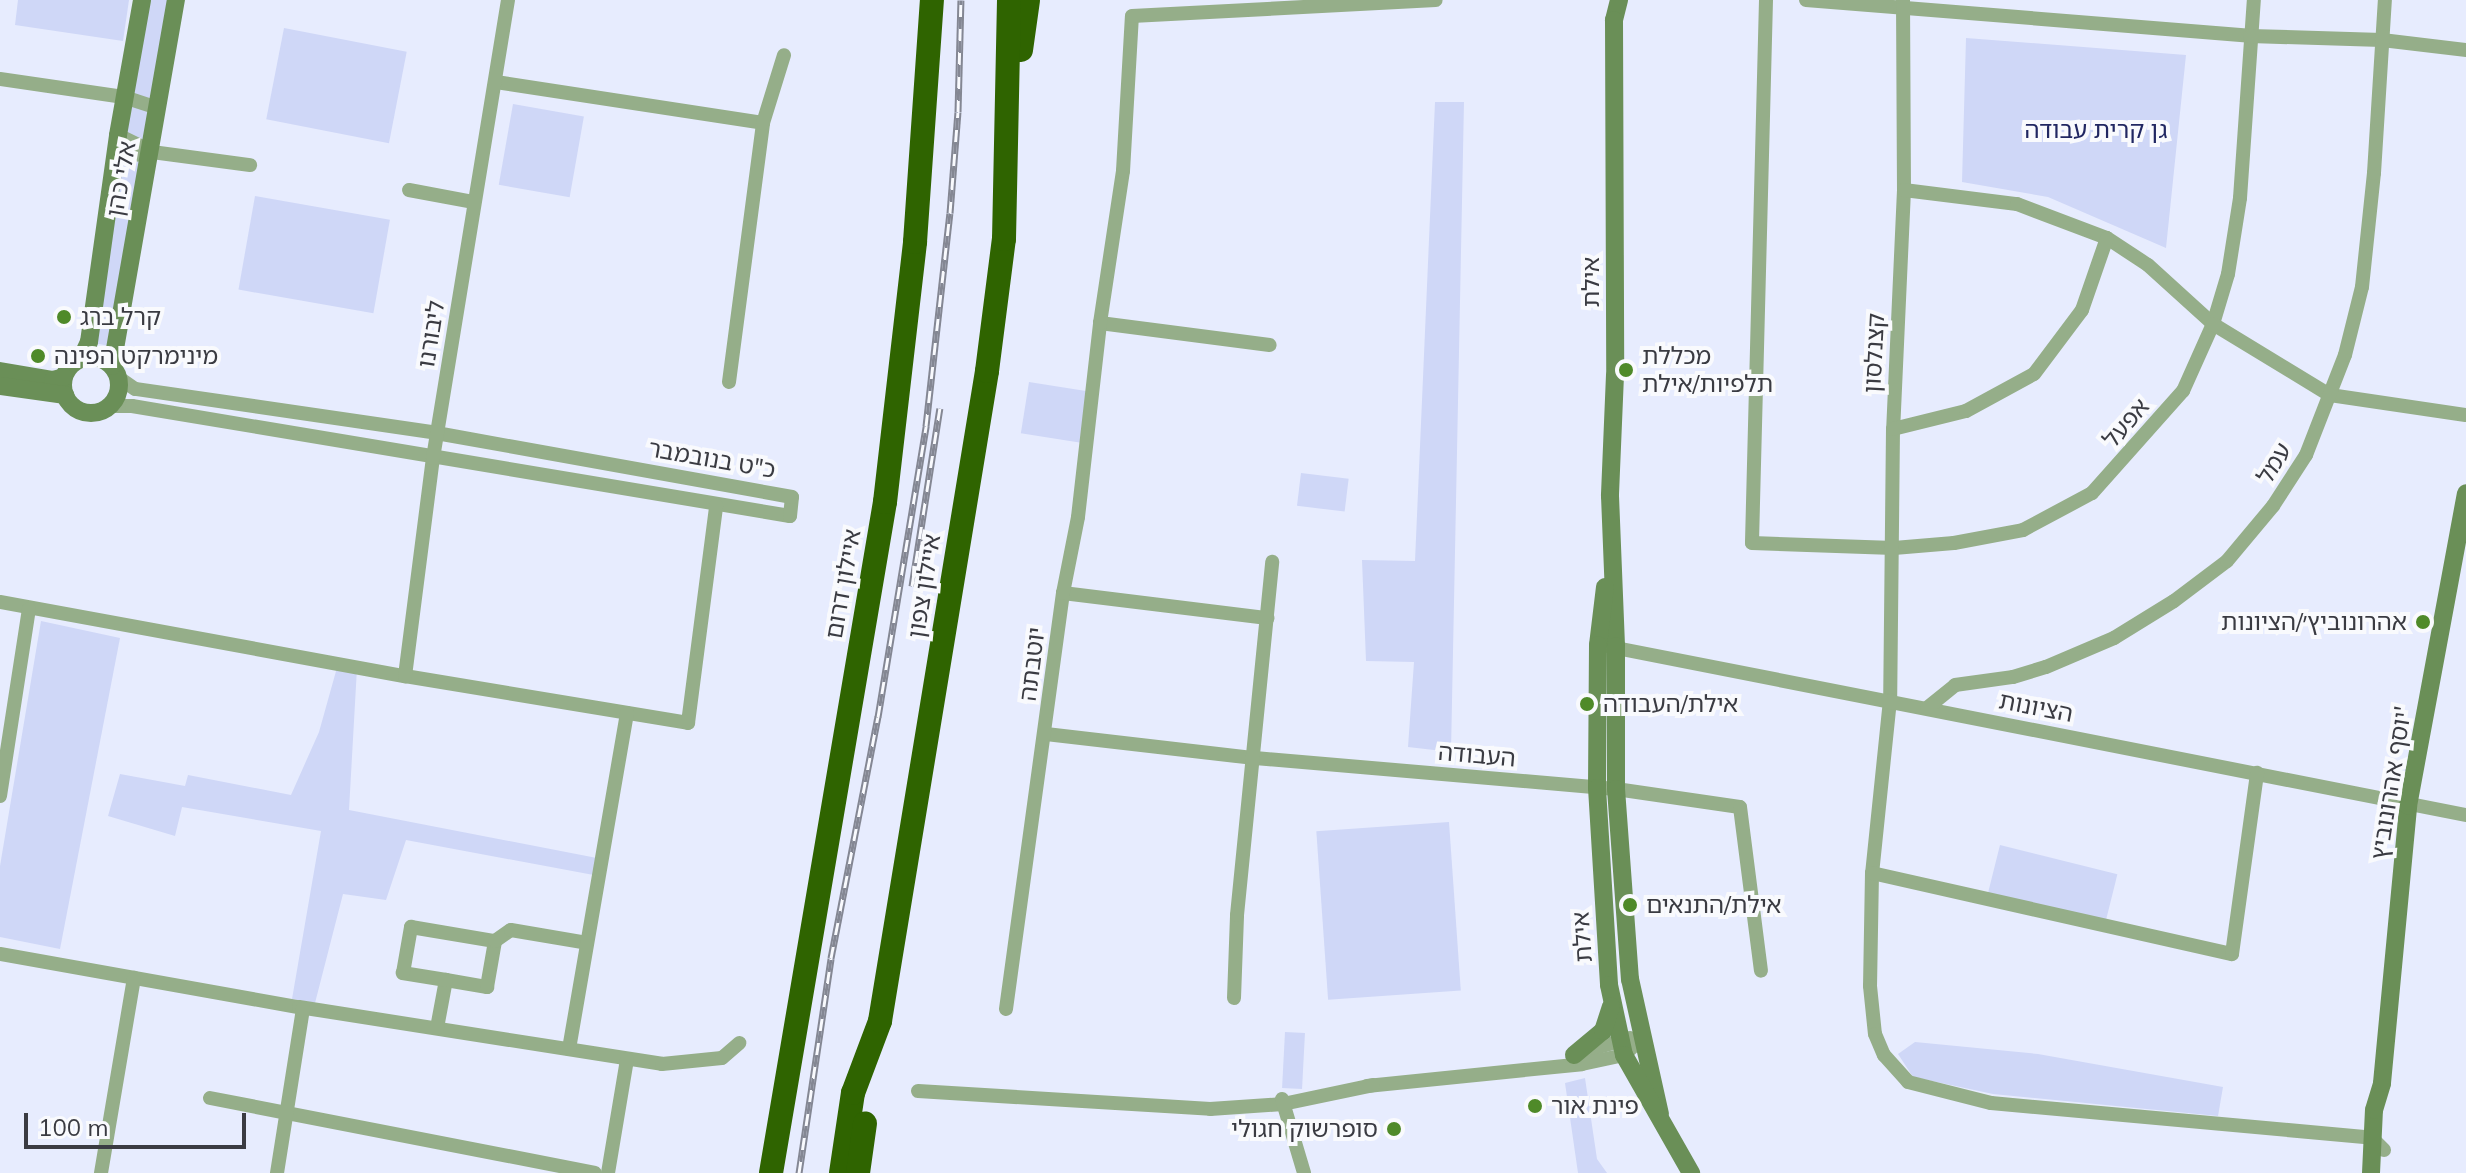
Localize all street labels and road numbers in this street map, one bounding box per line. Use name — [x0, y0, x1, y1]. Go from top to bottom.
street label: אלי כהן — [100, 139, 142, 219]
street label: אילת — [1577, 257, 1605, 307]
street label: ליבורנו — [411, 298, 451, 370]
street label: קצנלסון — [1858, 312, 1890, 394]
street label: אפעל — [2097, 392, 2155, 454]
street label: כ"ט בנובמבר — [646, 434, 778, 484]
street label: עמל — [2251, 437, 2297, 489]
street label: איילון דרום — [819, 527, 867, 641]
street label: איילון צפון — [902, 532, 946, 640]
street label: יוטבתה — [1013, 625, 1051, 703]
street label: הציונות — [1996, 686, 2076, 728]
street label: יוסף אהרונוביץ' — [2365, 704, 2417, 862]
street label: העבודה — [1437, 737, 1517, 773]
street label: אילת — [1566, 911, 1598, 963]

